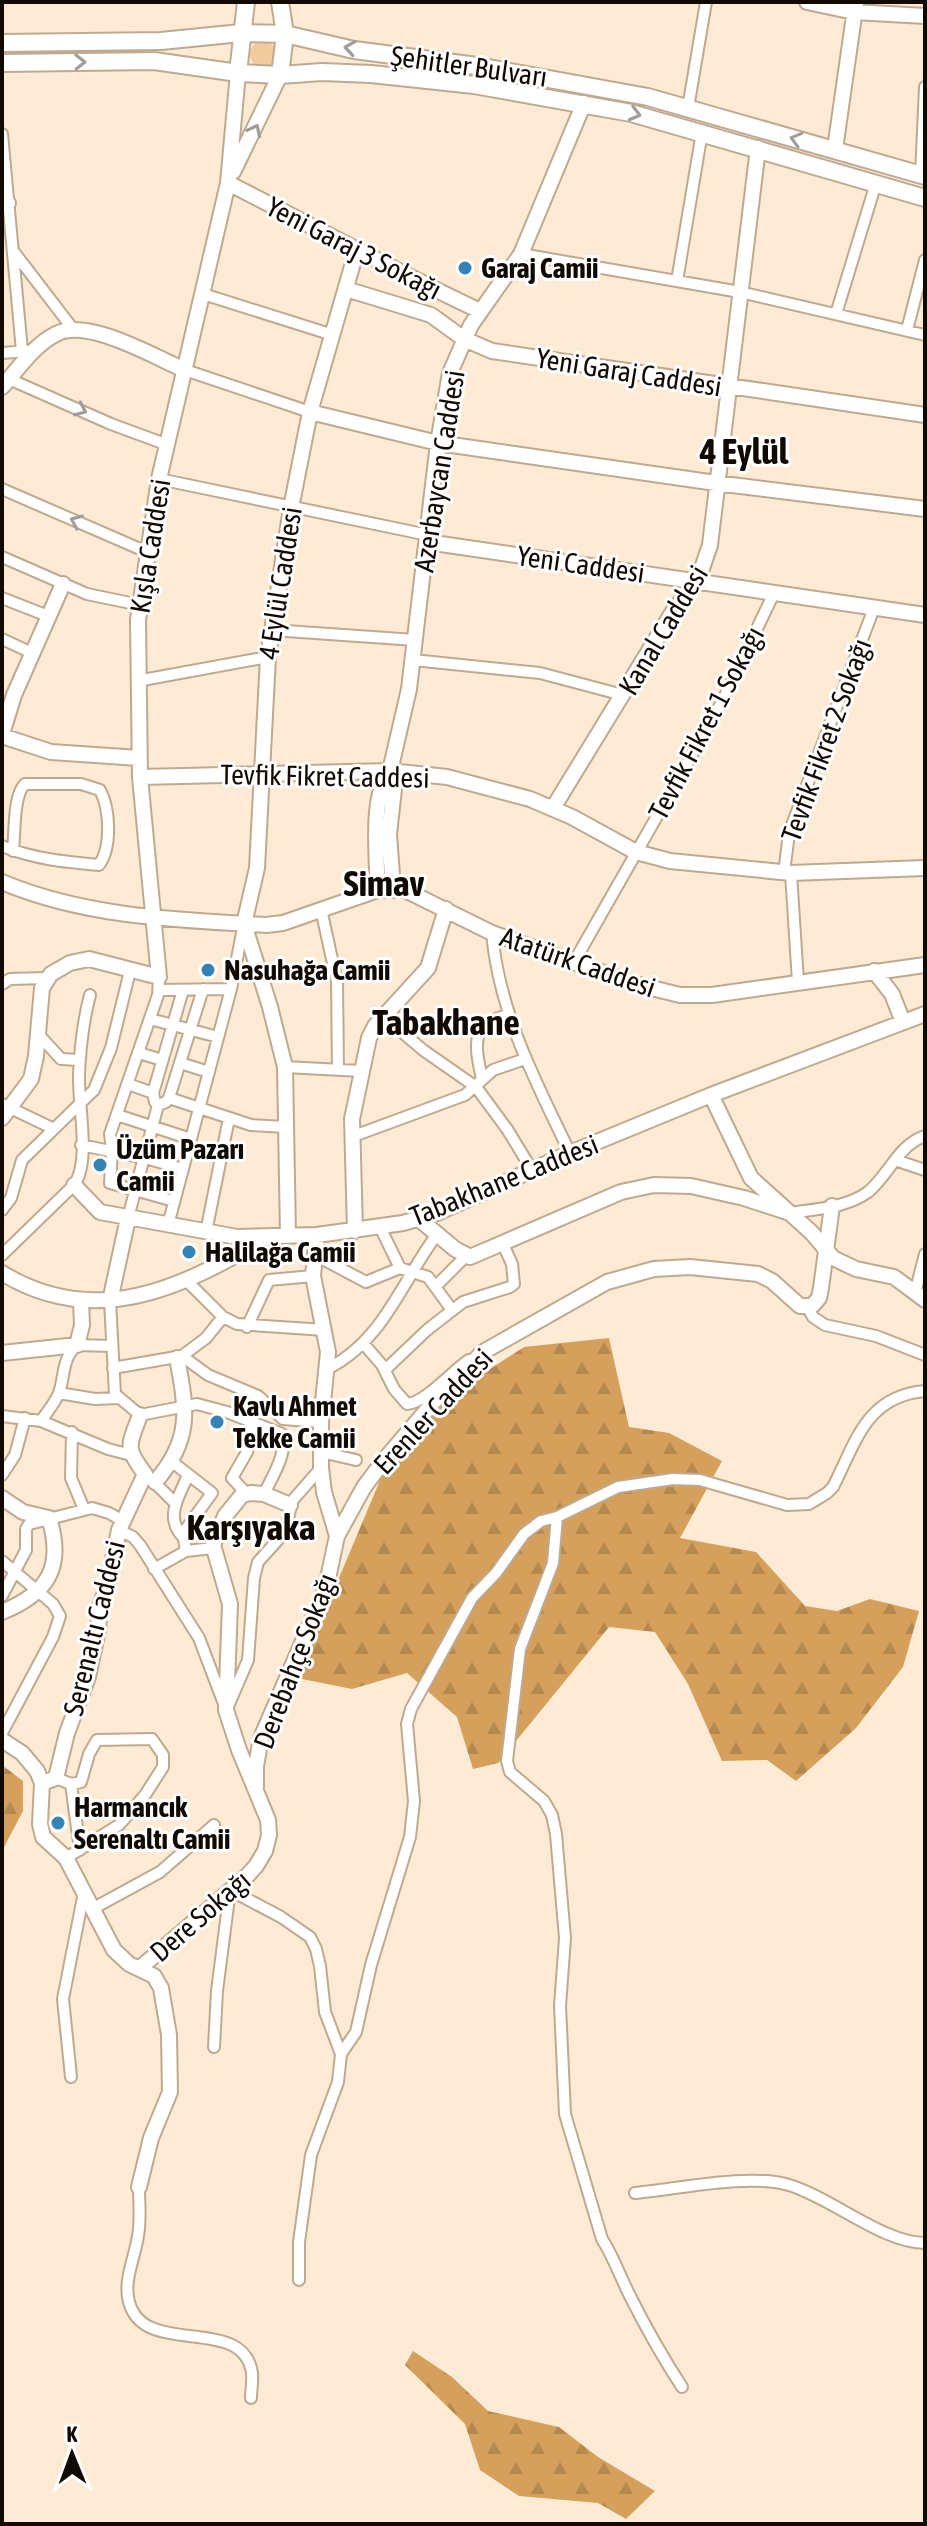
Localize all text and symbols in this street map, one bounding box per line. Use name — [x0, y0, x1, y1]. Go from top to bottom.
street label: Şehitler Bulvarı — [389, 39, 549, 93]
one-way arrow — [343, 41, 357, 58]
one-way arrow — [74, 53, 87, 70]
one-way arrow — [627, 105, 641, 122]
one-way arrow — [245, 123, 260, 138]
one-way arrow — [790, 131, 804, 148]
street label: Yeni Garaj 3 Sokağı — [261, 190, 447, 306]
place label: Garaj Camii — [481, 252, 599, 284]
marker: Garaj Camii — [456, 259, 474, 277]
street label: Yeni Garaj Caddesi — [534, 342, 724, 402]
street label: Azerbaycan Caddesi — [407, 368, 471, 574]
one-way arrow — [72, 401, 87, 417]
district label: 4 Eylül — [699, 430, 789, 472]
street label: Kışla Caddesi — [124, 477, 176, 615]
street label: 4 Eylül Caddesi — [252, 505, 308, 661]
one-way arrow — [70, 515, 84, 531]
street label: Yeni Caddesi — [515, 539, 647, 589]
street label: Kanal Caddesi — [612, 560, 714, 700]
street label: Tevfik Fikret 1 Sokağı — [642, 621, 770, 825]
street label: Tevfik Fikret 2 Sokağı — [774, 634, 878, 846]
street label: Tevfik Fikret Caddesi — [220, 758, 430, 794]
district label: Simav — [344, 862, 425, 904]
street label: Atatürk Caddesi — [496, 920, 660, 1004]
place label: Nasuhağa Camii — [224, 954, 391, 986]
marker: Nasuhağa Camii — [199, 961, 217, 979]
district label: Tabakhane — [372, 1001, 520, 1043]
street label: Tabakhane Caddesi — [405, 1128, 603, 1232]
place label: Üzüm Pazarı Camii — [116, 1133, 244, 1197]
marker: Üzüm Pazarı Camii — [91, 1156, 109, 1174]
place label: Halilağa Camii — [205, 1236, 356, 1268]
marker: Halilağa Camii — [180, 1243, 198, 1261]
street label: Erenler Caddesi — [367, 1342, 499, 1480]
place label: Kavlı Ahmet Tekke Camii — [233, 1390, 357, 1454]
marker: Kavlı Ahmet Tekke Camii — [208, 1413, 226, 1431]
district label: Karşıyaka — [186, 1506, 316, 1548]
street label: Serenaltı Caddesi — [57, 1537, 131, 1719]
street label: Derebahçe Sokağı — [247, 1569, 343, 1753]
place label: Harmancık Serenaltı Camii — [74, 1791, 230, 1855]
marker: Harmancık Serenaltı Camii — [49, 1814, 67, 1832]
street label: Dere Sokağı — [143, 1864, 257, 1968]
north arrow — [32, 2414, 112, 2494]
text: K — [66, 2421, 77, 2447]

